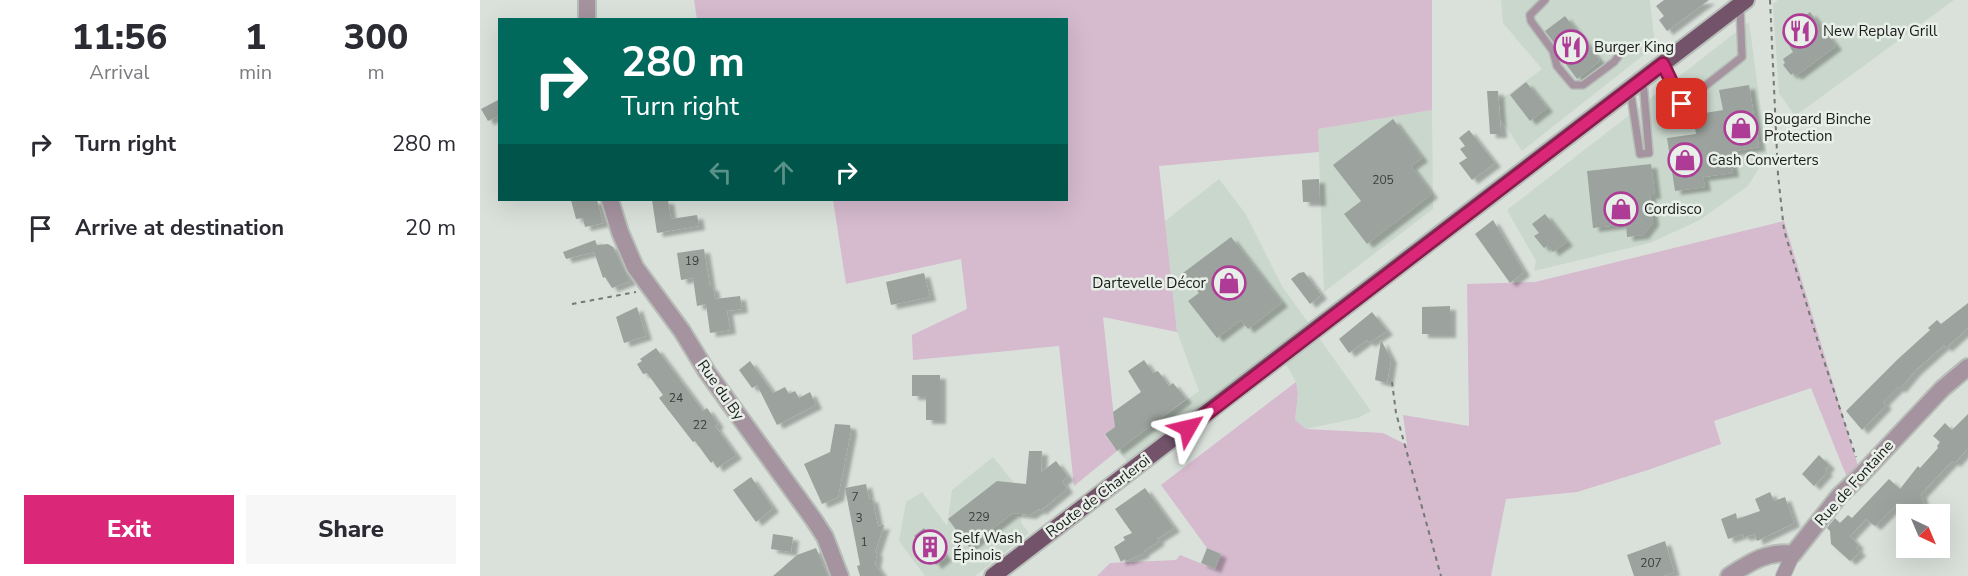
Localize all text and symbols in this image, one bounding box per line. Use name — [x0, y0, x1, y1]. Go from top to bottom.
text: 11:56 — [72, 13, 167, 62]
text: 1 — [245, 13, 266, 62]
text: 300 — [344, 13, 408, 62]
restaurant icon: New Replay Grill — [1782, 13, 1818, 49]
place label: New Replay Grill — [1823, 21, 1938, 41]
restaurant icon: Burger King — [1553, 29, 1589, 65]
text: 280 m — [621, 34, 745, 91]
place label: Burger King — [1594, 37, 1674, 57]
icon: right — [522, 42, 600, 120]
text: Arrival — [89, 59, 150, 86]
text: min — [239, 59, 272, 86]
text: m — [367, 59, 385, 86]
pin — [1656, 78, 1707, 129]
icon: arrive — [1665, 87, 1698, 120]
text: Turn right — [621, 88, 739, 125]
place label: Bougard Binche Protection — [1764, 109, 1871, 146]
shop icon: Bougard Binche Protection — [1723, 110, 1759, 146]
icon: right — [24, 128, 57, 161]
text: Turn right — [75, 129, 176, 159]
text: 280 m — [392, 129, 456, 159]
shop icon: Cash Converters — [1667, 142, 1703, 178]
place label: Cash Converters — [1708, 150, 1819, 170]
icon: left — [704, 156, 737, 189]
icon: ahead — [767, 156, 800, 189]
icon: right — [830, 156, 863, 189]
house number: 205 — [1372, 172, 1394, 188]
shop icon: Cordisco — [1603, 191, 1639, 227]
place label: Cordisco — [1644, 199, 1702, 219]
icon: arrive — [24, 212, 57, 245]
text: Arrive at destination — [75, 213, 284, 243]
text: 20 m — [405, 213, 456, 243]
house number: 19 — [685, 253, 699, 269]
shop icon: Dartevelle Décor — [1211, 265, 1247, 301]
place label: Dartevelle Décor — [1092, 273, 1207, 293]
street label: Rue du By — [693, 356, 749, 424]
house number: 24 — [669, 390, 683, 406]
position arrow — [1156, 396, 1220, 460]
house number: 22 — [693, 417, 707, 433]
street label: Rue de Fontaine — [1810, 436, 1898, 530]
street label: Route de Charleroi — [1042, 450, 1154, 542]
house number: 7 — [851, 489, 859, 505]
button: Exit — [24, 495, 234, 564]
button: Share — [246, 495, 456, 564]
north arrow — [1896, 504, 1950, 558]
map controls — [1896, 504, 1950, 558]
house number: 229 — [968, 509, 990, 525]
house number: 3 — [855, 510, 863, 526]
place label: Self Wash Épinois — [953, 528, 1023, 565]
building icon: Self Wash Épinois — [912, 529, 948, 565]
house number: 1 — [860, 534, 868, 550]
house number: 207 — [1640, 555, 1662, 571]

